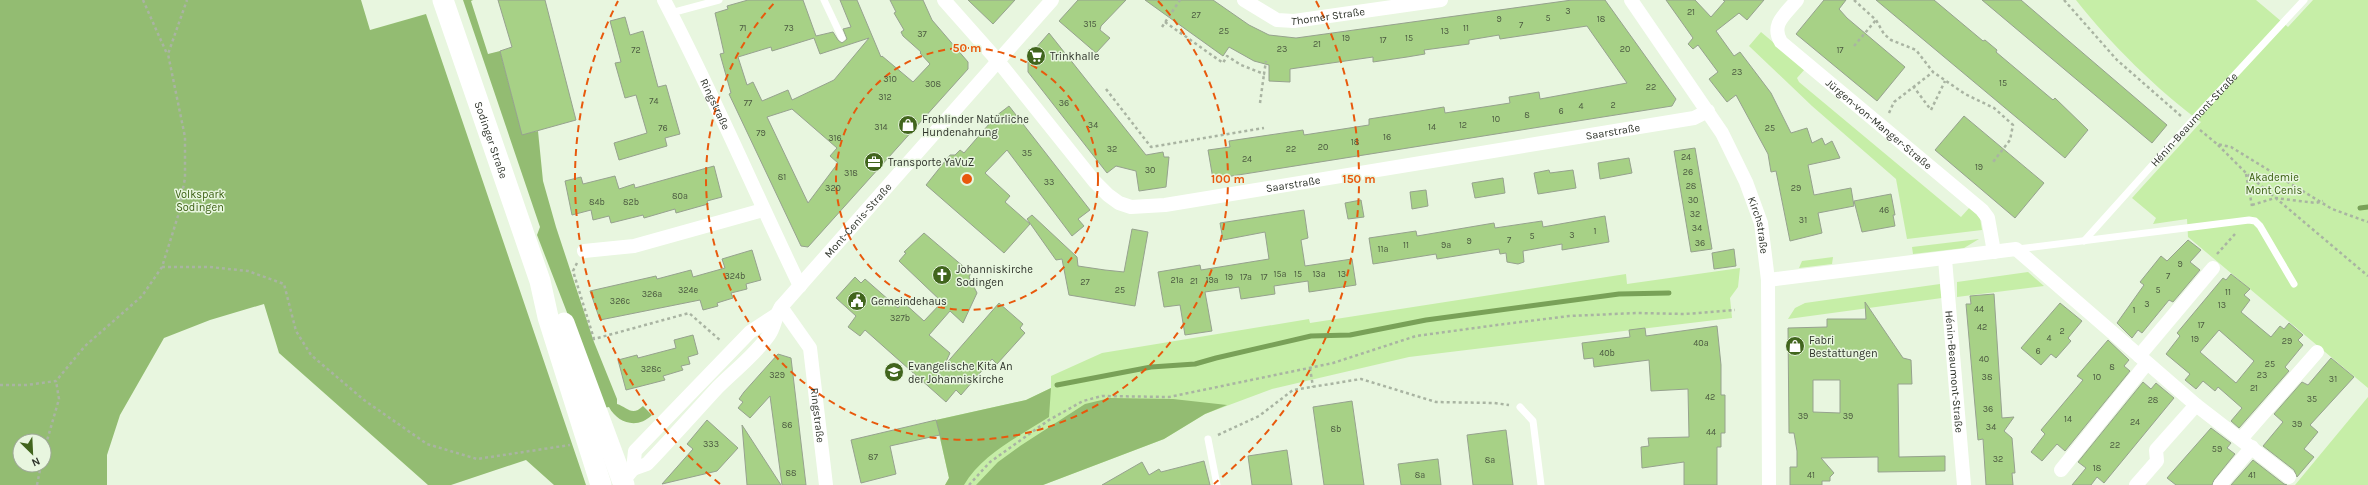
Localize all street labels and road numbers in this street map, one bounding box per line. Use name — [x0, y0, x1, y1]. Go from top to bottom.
street label: Thorner Straße — [1291, 4, 1366, 28]
street label: Hénin-Beaumont-Straße — [2148, 69, 2240, 169]
street label: Ringstraße — [698, 76, 733, 132]
street label: Jürgen-von-Manger-Straße — [1823, 76, 1935, 172]
street label: Sodinger Straße — [472, 100, 511, 181]
street label: Saarstraße — [1584, 120, 1641, 142]
street label: Saarstraße — [1265, 173, 1322, 195]
street label: Mont-Cenis-Straße — [821, 180, 894, 260]
street label: Kirchstraße — [1745, 195, 1771, 255]
street label: Hénin-Beaumont-Straße — [1943, 310, 1966, 434]
street label: Ringstraße — [808, 387, 828, 444]

